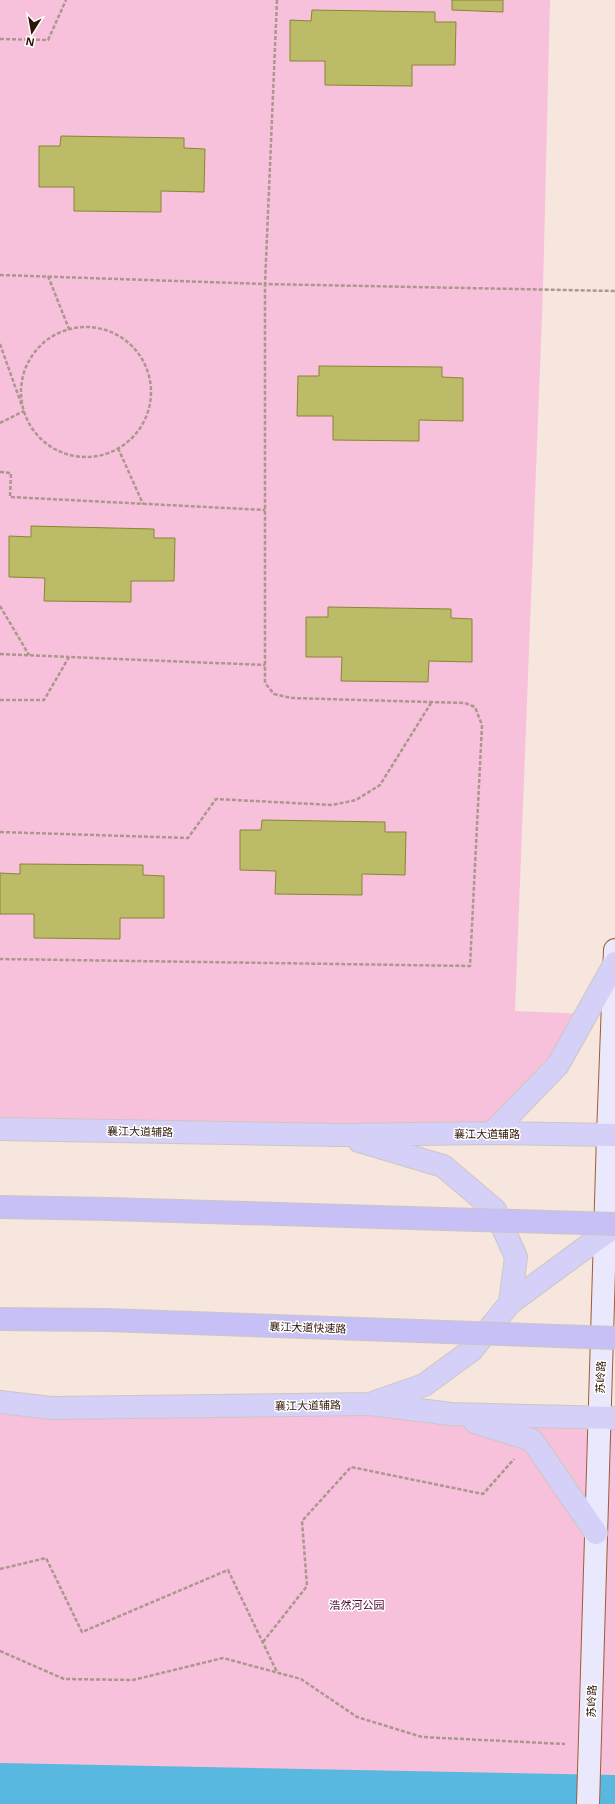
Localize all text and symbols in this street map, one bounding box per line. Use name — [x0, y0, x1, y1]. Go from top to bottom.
north arrow — [12, 12, 52, 52]
text: N — [24, 34, 36, 51]
street label: 襄江大道辅路 — [107, 1123, 173, 1139]
street label: 襄江大道辅路 — [454, 1126, 520, 1141]
street label: 襄江大道快速路 — [269, 1318, 347, 1336]
street label: 苏岭路 — [592, 1360, 608, 1394]
street label: 襄江大道辅路 — [275, 1397, 341, 1413]
park label: 浩然河公园 — [330, 1597, 385, 1612]
street label: 苏岭路 — [583, 1684, 599, 1718]

